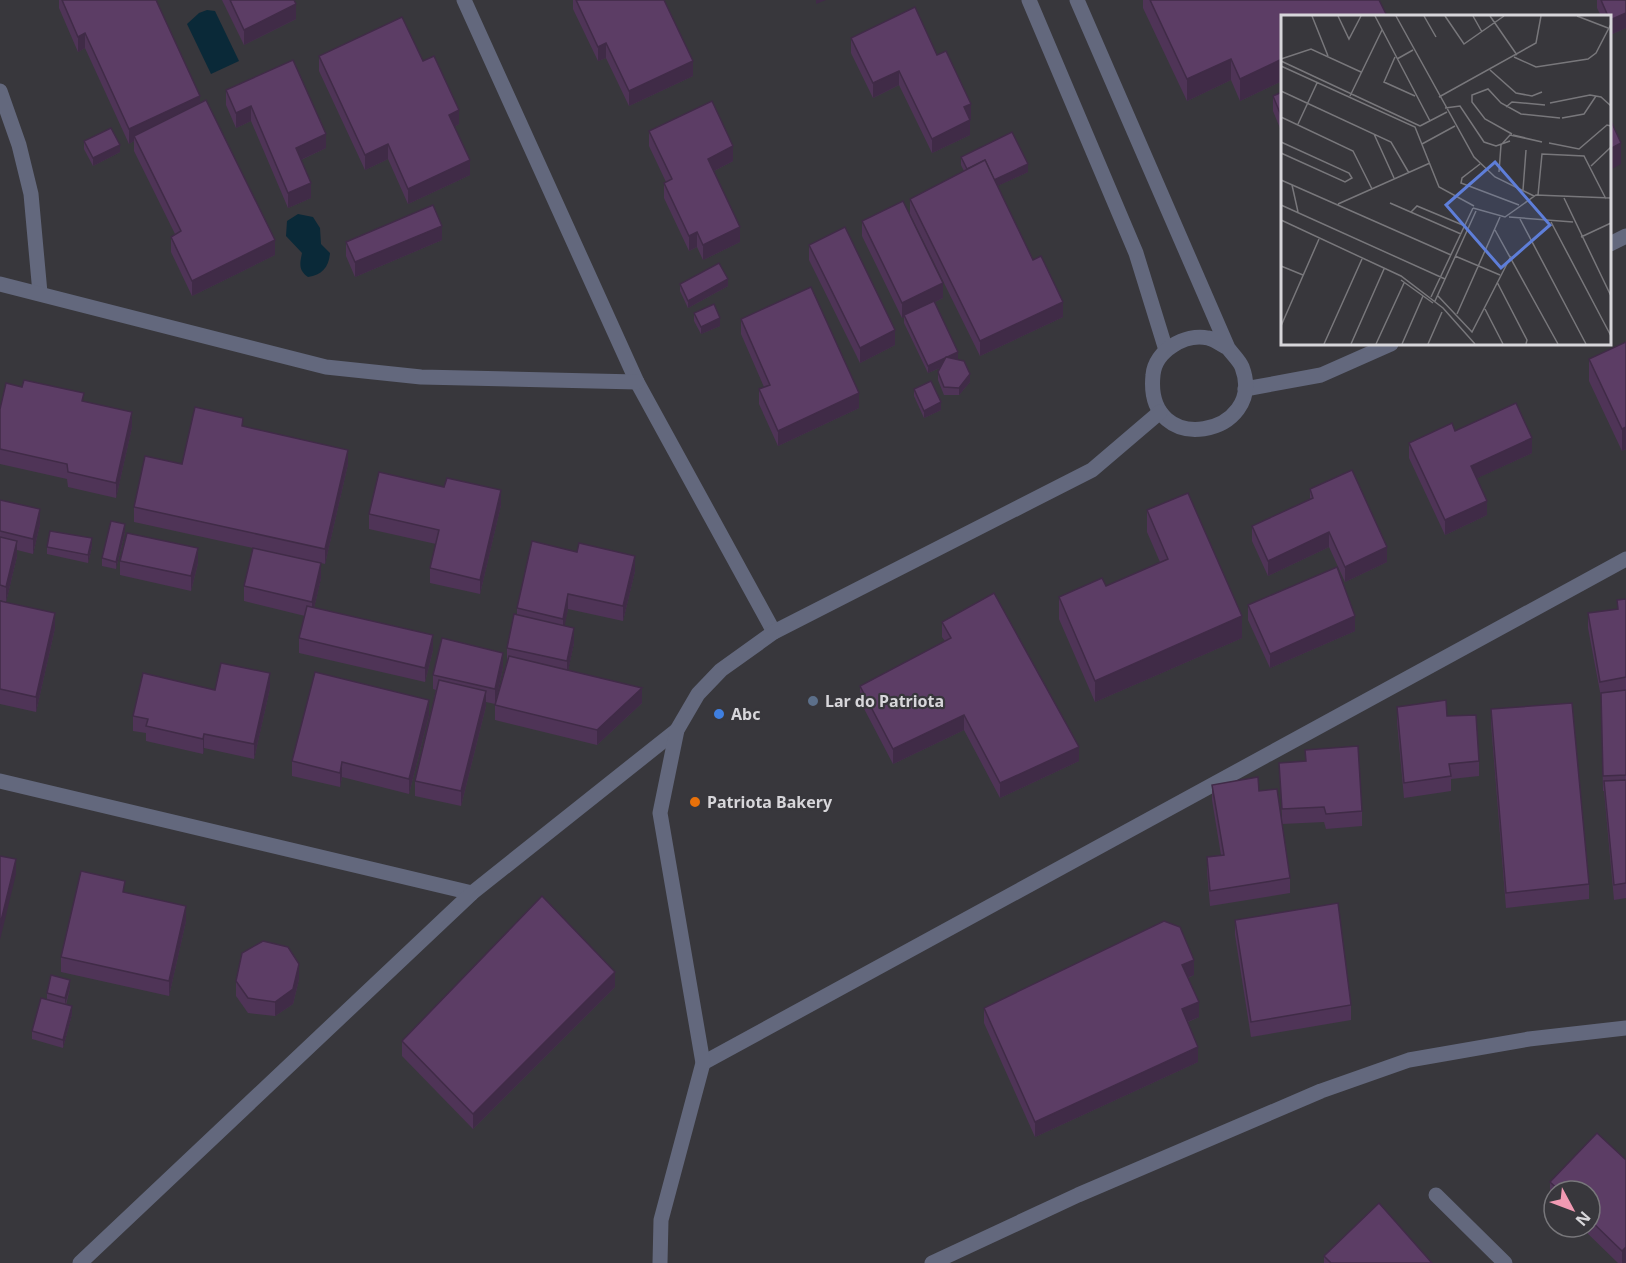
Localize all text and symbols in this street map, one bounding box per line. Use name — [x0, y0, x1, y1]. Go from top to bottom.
inset map — [1281, 15, 1611, 345]
place label: Lar do Patriota — [825, 690, 944, 712]
marker: Lar do Patriota — [806, 694, 820, 708]
place label: Abc — [731, 703, 760, 725]
marker: Abc — [712, 707, 726, 721]
place label: Patriota Bakery — [707, 791, 833, 813]
marker: Patriota Bakery — [688, 795, 702, 809]
north arrow — [1542, 1179, 1602, 1239]
text: N — [1571, 1207, 1596, 1231]

